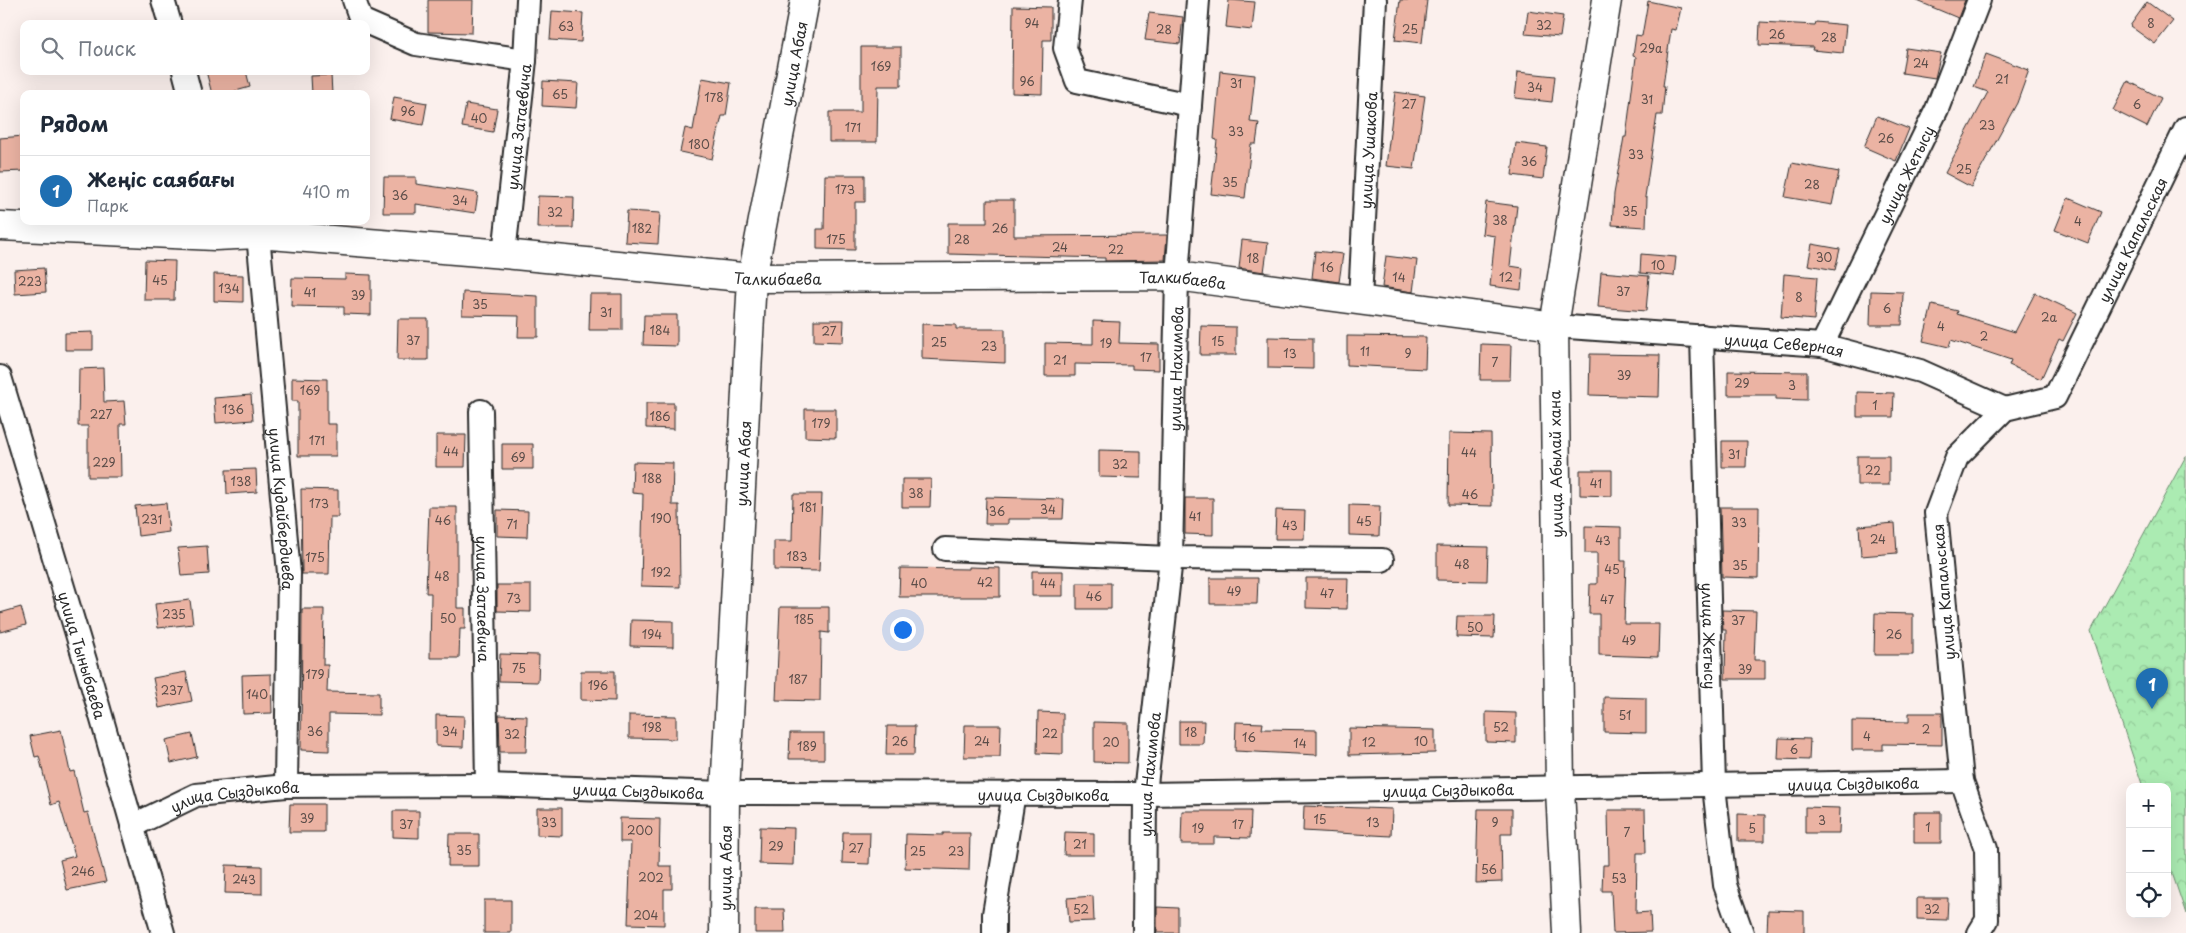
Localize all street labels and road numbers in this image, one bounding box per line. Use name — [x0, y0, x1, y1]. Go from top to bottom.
street label: улица Абая — [774, 19, 812, 108]
street label: улица Затаевича — [500, 62, 536, 191]
street label: улица Ушакова — [1353, 90, 1382, 209]
street label: улица Жетысу — [1872, 121, 1939, 227]
street label: улица Капальская — [2091, 173, 2172, 306]
street label: Талкибаева — [1139, 264, 1228, 294]
street label: Талкибаева — [733, 265, 822, 290]
street label: улица Нахимова — [1162, 305, 1188, 432]
street label: улица Северная — [1723, 327, 1847, 362]
street label: улица Абылай хана — [1542, 389, 1568, 538]
street label: улица Абая — [729, 420, 756, 507]
street label: улица Кудайбердиева — [264, 427, 301, 591]
street label: улица Капальская — [1926, 523, 1960, 661]
street label: улица Затаевича — [471, 535, 497, 663]
street label: улица Жетысу — [1697, 582, 1723, 690]
street label: улица Тыныбаева — [53, 588, 113, 722]
street label: улица Нахимова — [1133, 710, 1166, 837]
street label: улица Сыздыкова — [1787, 770, 1920, 795]
street label: улица Сыздыкова — [166, 774, 300, 818]
street label: улица Сыздыкова — [572, 776, 705, 804]
street label: улица Сыздыкова — [1382, 777, 1515, 802]
street label: улица Сыздыкова — [977, 782, 1110, 805]
street label: улица Абая — [713, 825, 736, 911]

